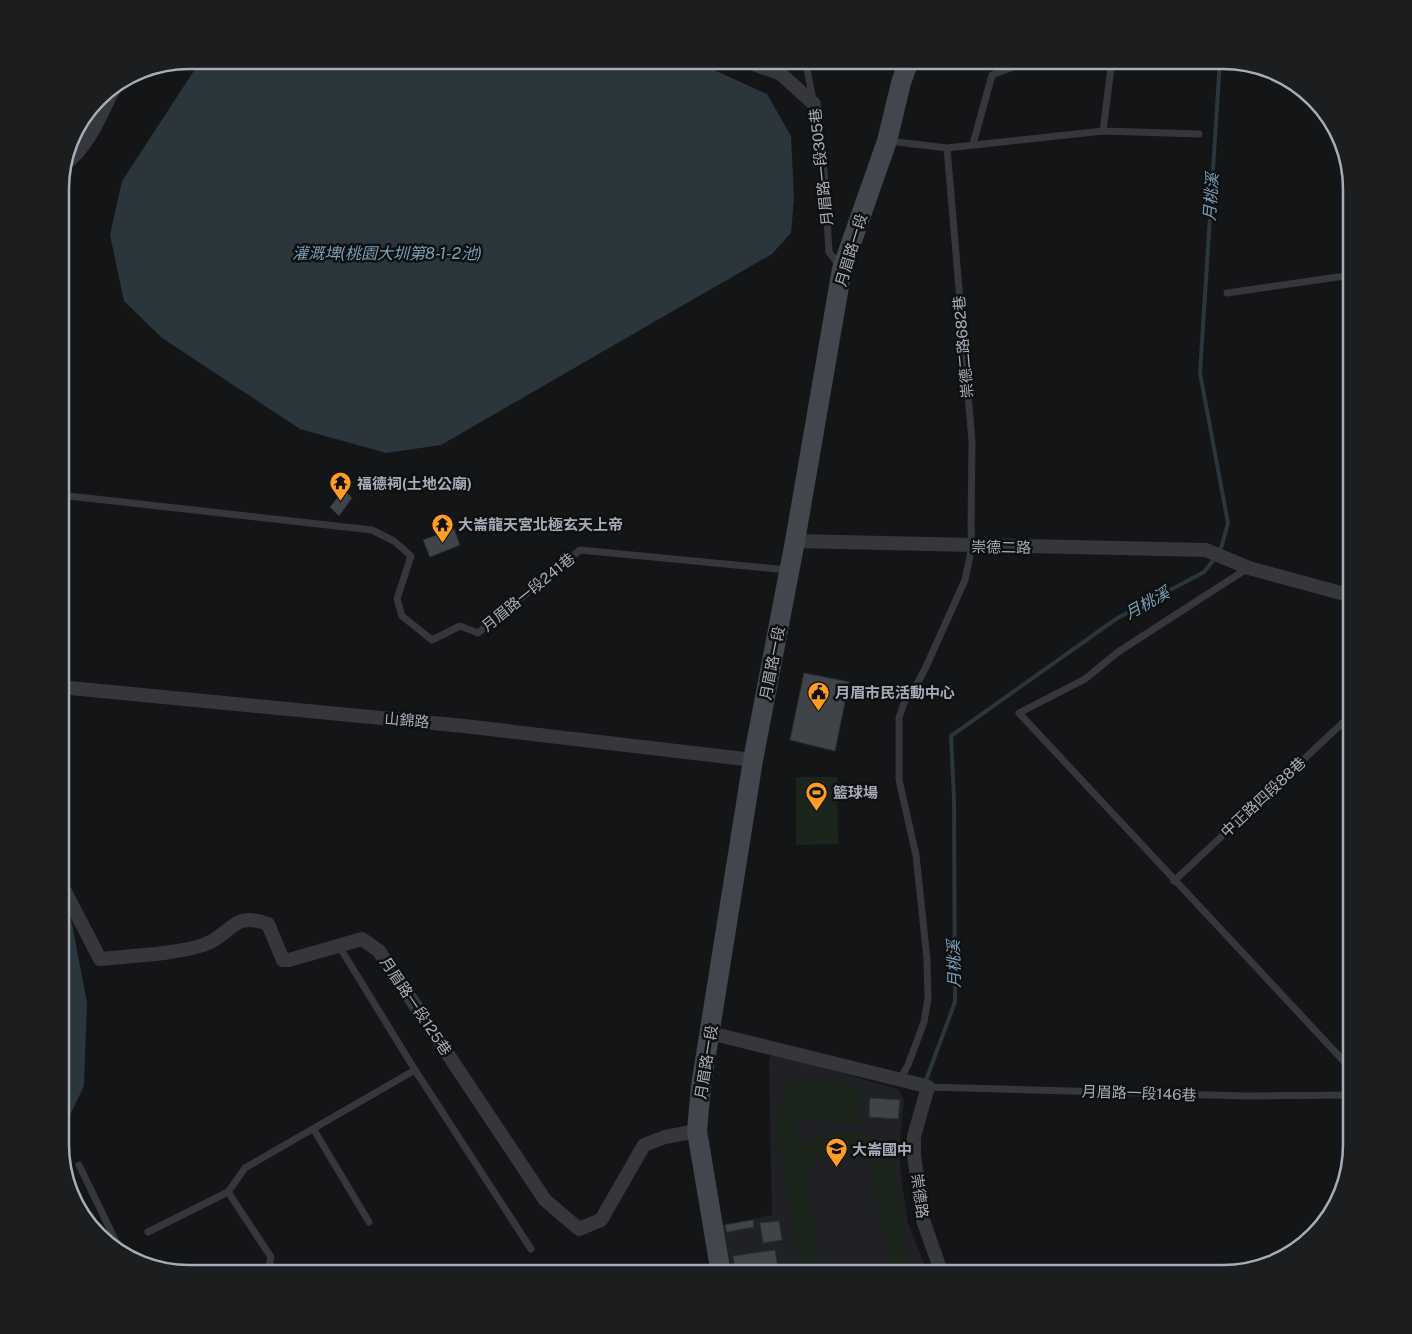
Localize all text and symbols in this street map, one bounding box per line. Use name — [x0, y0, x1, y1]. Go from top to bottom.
street label: 月眉路一段305巷 — [806, 107, 836, 227]
water label: 月桃溪 — [1200, 170, 1222, 222]
street label: 月眉路一段 — [832, 212, 870, 288]
water label: 灌溉埤(桃園大圳第8-1-2池) — [292, 244, 482, 263]
street label: 崇德二路682巷 — [950, 295, 976, 399]
temple icon: 福德祠(土地公廟) — [329, 471, 353, 502]
place label: 福德祠(土地公廟) — [357, 475, 472, 492]
temple icon: 大崙龍天宮北極玄天上帝 — [430, 512, 454, 543]
place label: 大崙龍天宮北極玄天上帝 — [458, 516, 623, 533]
street label: 崇德二路 — [971, 538, 1031, 556]
street label: 月眉路一段241巷 — [478, 549, 578, 635]
water label: 月桃溪 — [1121, 582, 1174, 623]
street label: 月眉路一段 — [756, 625, 788, 701]
public building icon: 月眉市民活動中心 — [807, 680, 831, 711]
place label: 月眉市民活動中心 — [835, 684, 955, 701]
street label: 山錦路 — [384, 710, 430, 730]
street label: 中正路四段88巷 — [1217, 754, 1309, 840]
sports icon: 籃球場 — [805, 780, 829, 811]
place label: 籃球場 — [833, 784, 878, 801]
water label: 月桃溪 — [944, 938, 964, 988]
street label: 月眉路一段125巷 — [377, 954, 455, 1058]
street label: 月眉路一段 — [692, 1024, 720, 1100]
street label: 月眉路一段146巷 — [1081, 1083, 1197, 1103]
school or university icon: 大崙國中 — [824, 1137, 848, 1168]
place label: 大崙國中 — [852, 1141, 912, 1158]
street label: 崇德路 — [908, 1173, 932, 1219]

